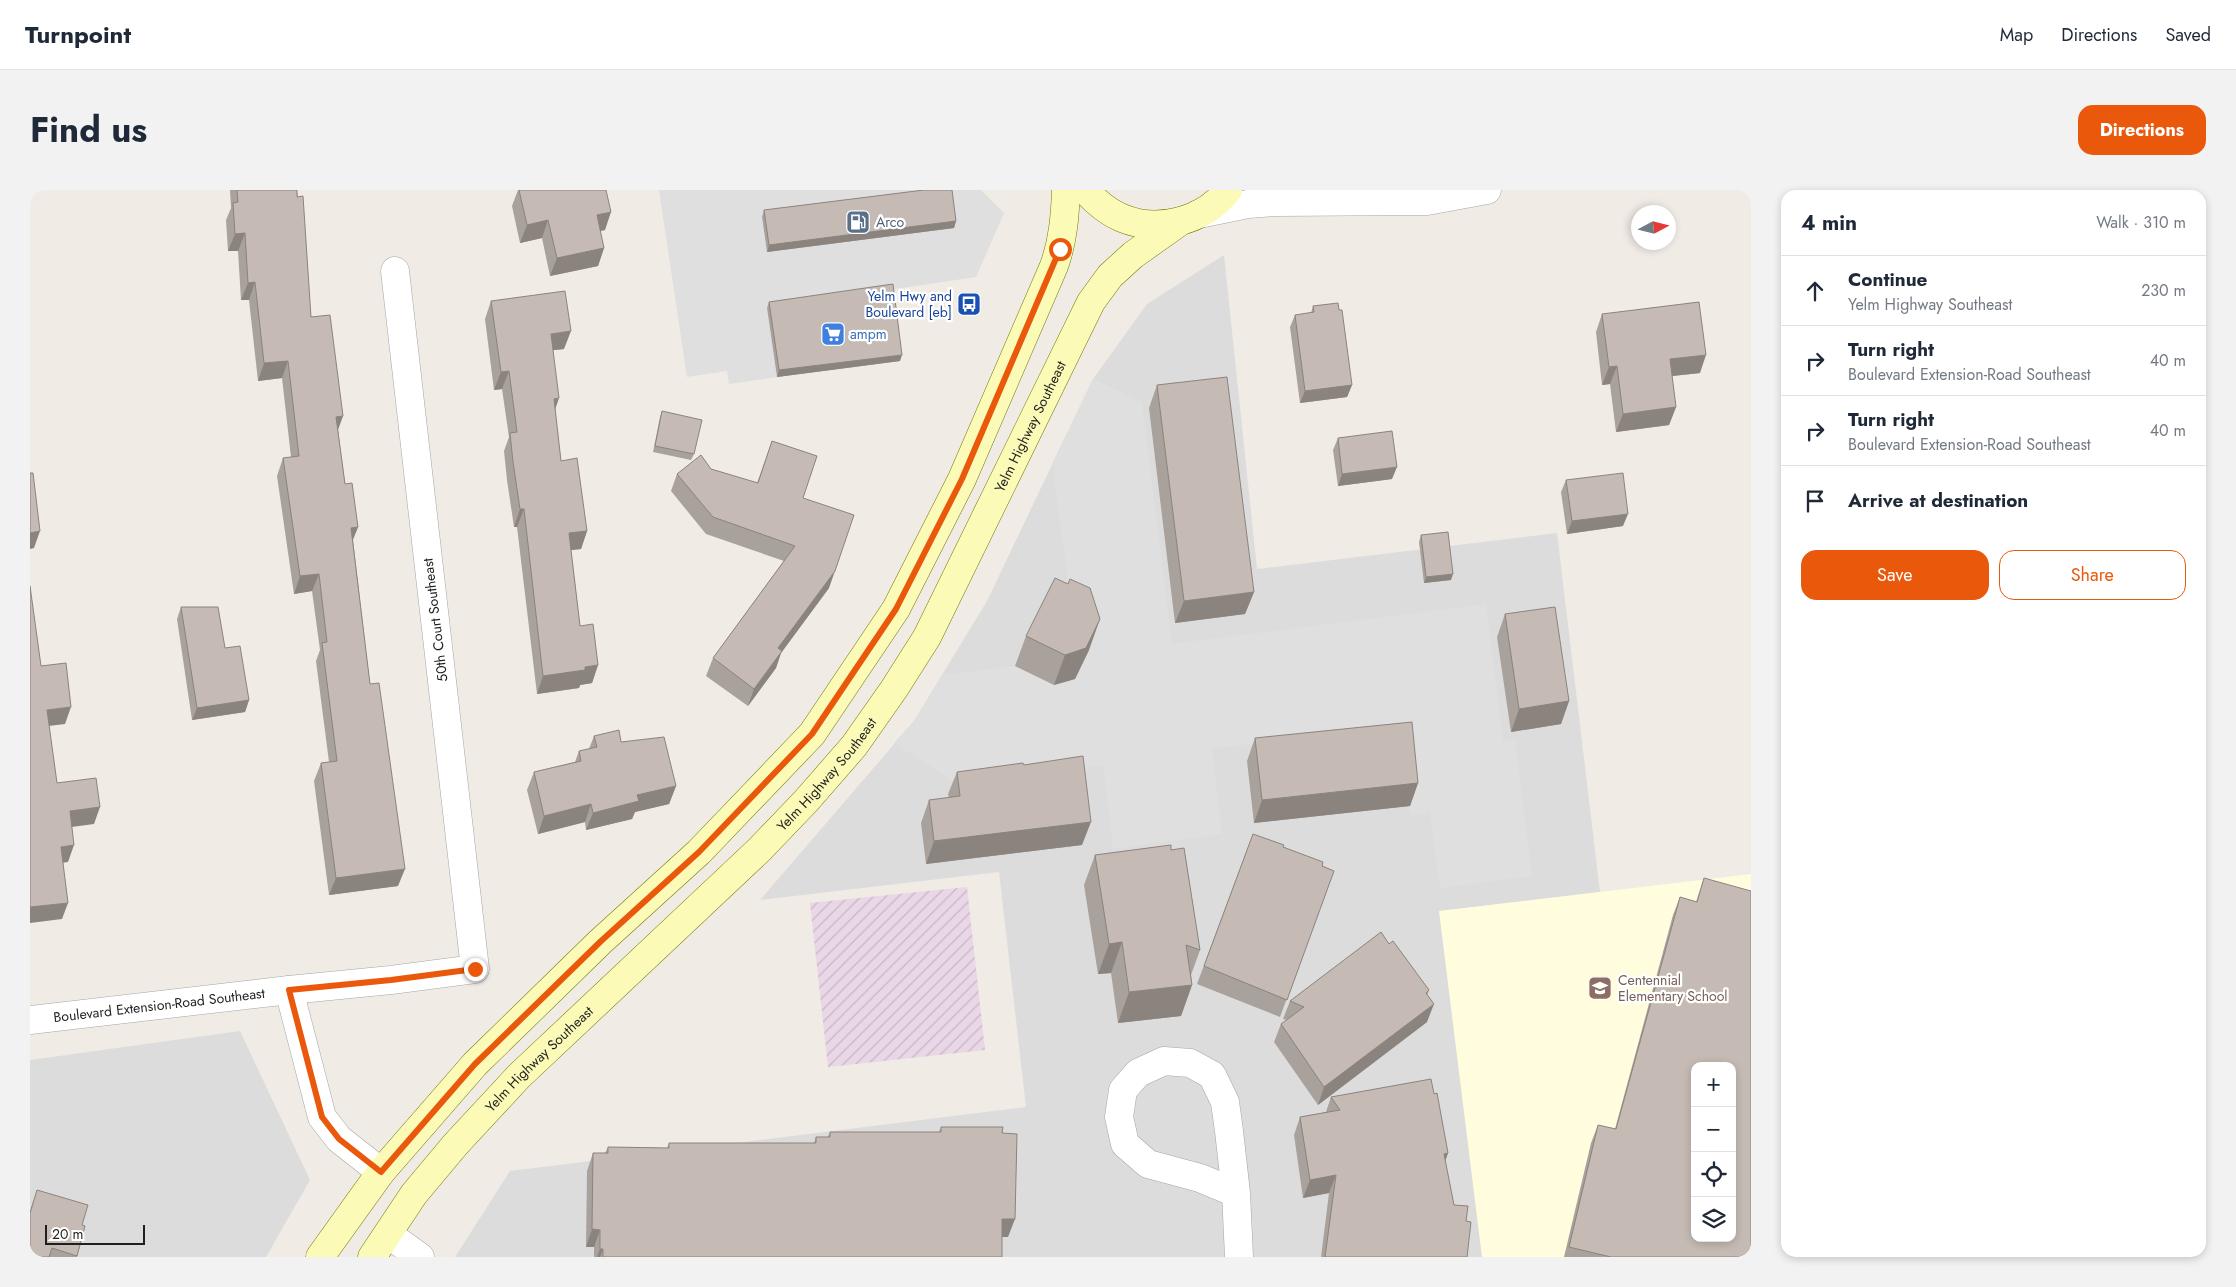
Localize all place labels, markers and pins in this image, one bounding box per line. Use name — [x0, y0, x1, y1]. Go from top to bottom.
fuel station icon: Arco — [845, 209, 871, 235]
place label: Arco — [876, 212, 905, 232]
place label: Yelm Hwy and Boulevard [eb] — [866, 286, 952, 322]
bus stop icon: Yelm Hwy and Boulevard [eb] — [956, 291, 982, 317]
supermarket icon: ampm — [820, 321, 846, 347]
place label: ampm — [850, 324, 887, 344]
place label: Centennial Elementary School — [1618, 970, 1728, 1006]
school or university icon: Centennial Elementary School — [1587, 975, 1613, 1001]

